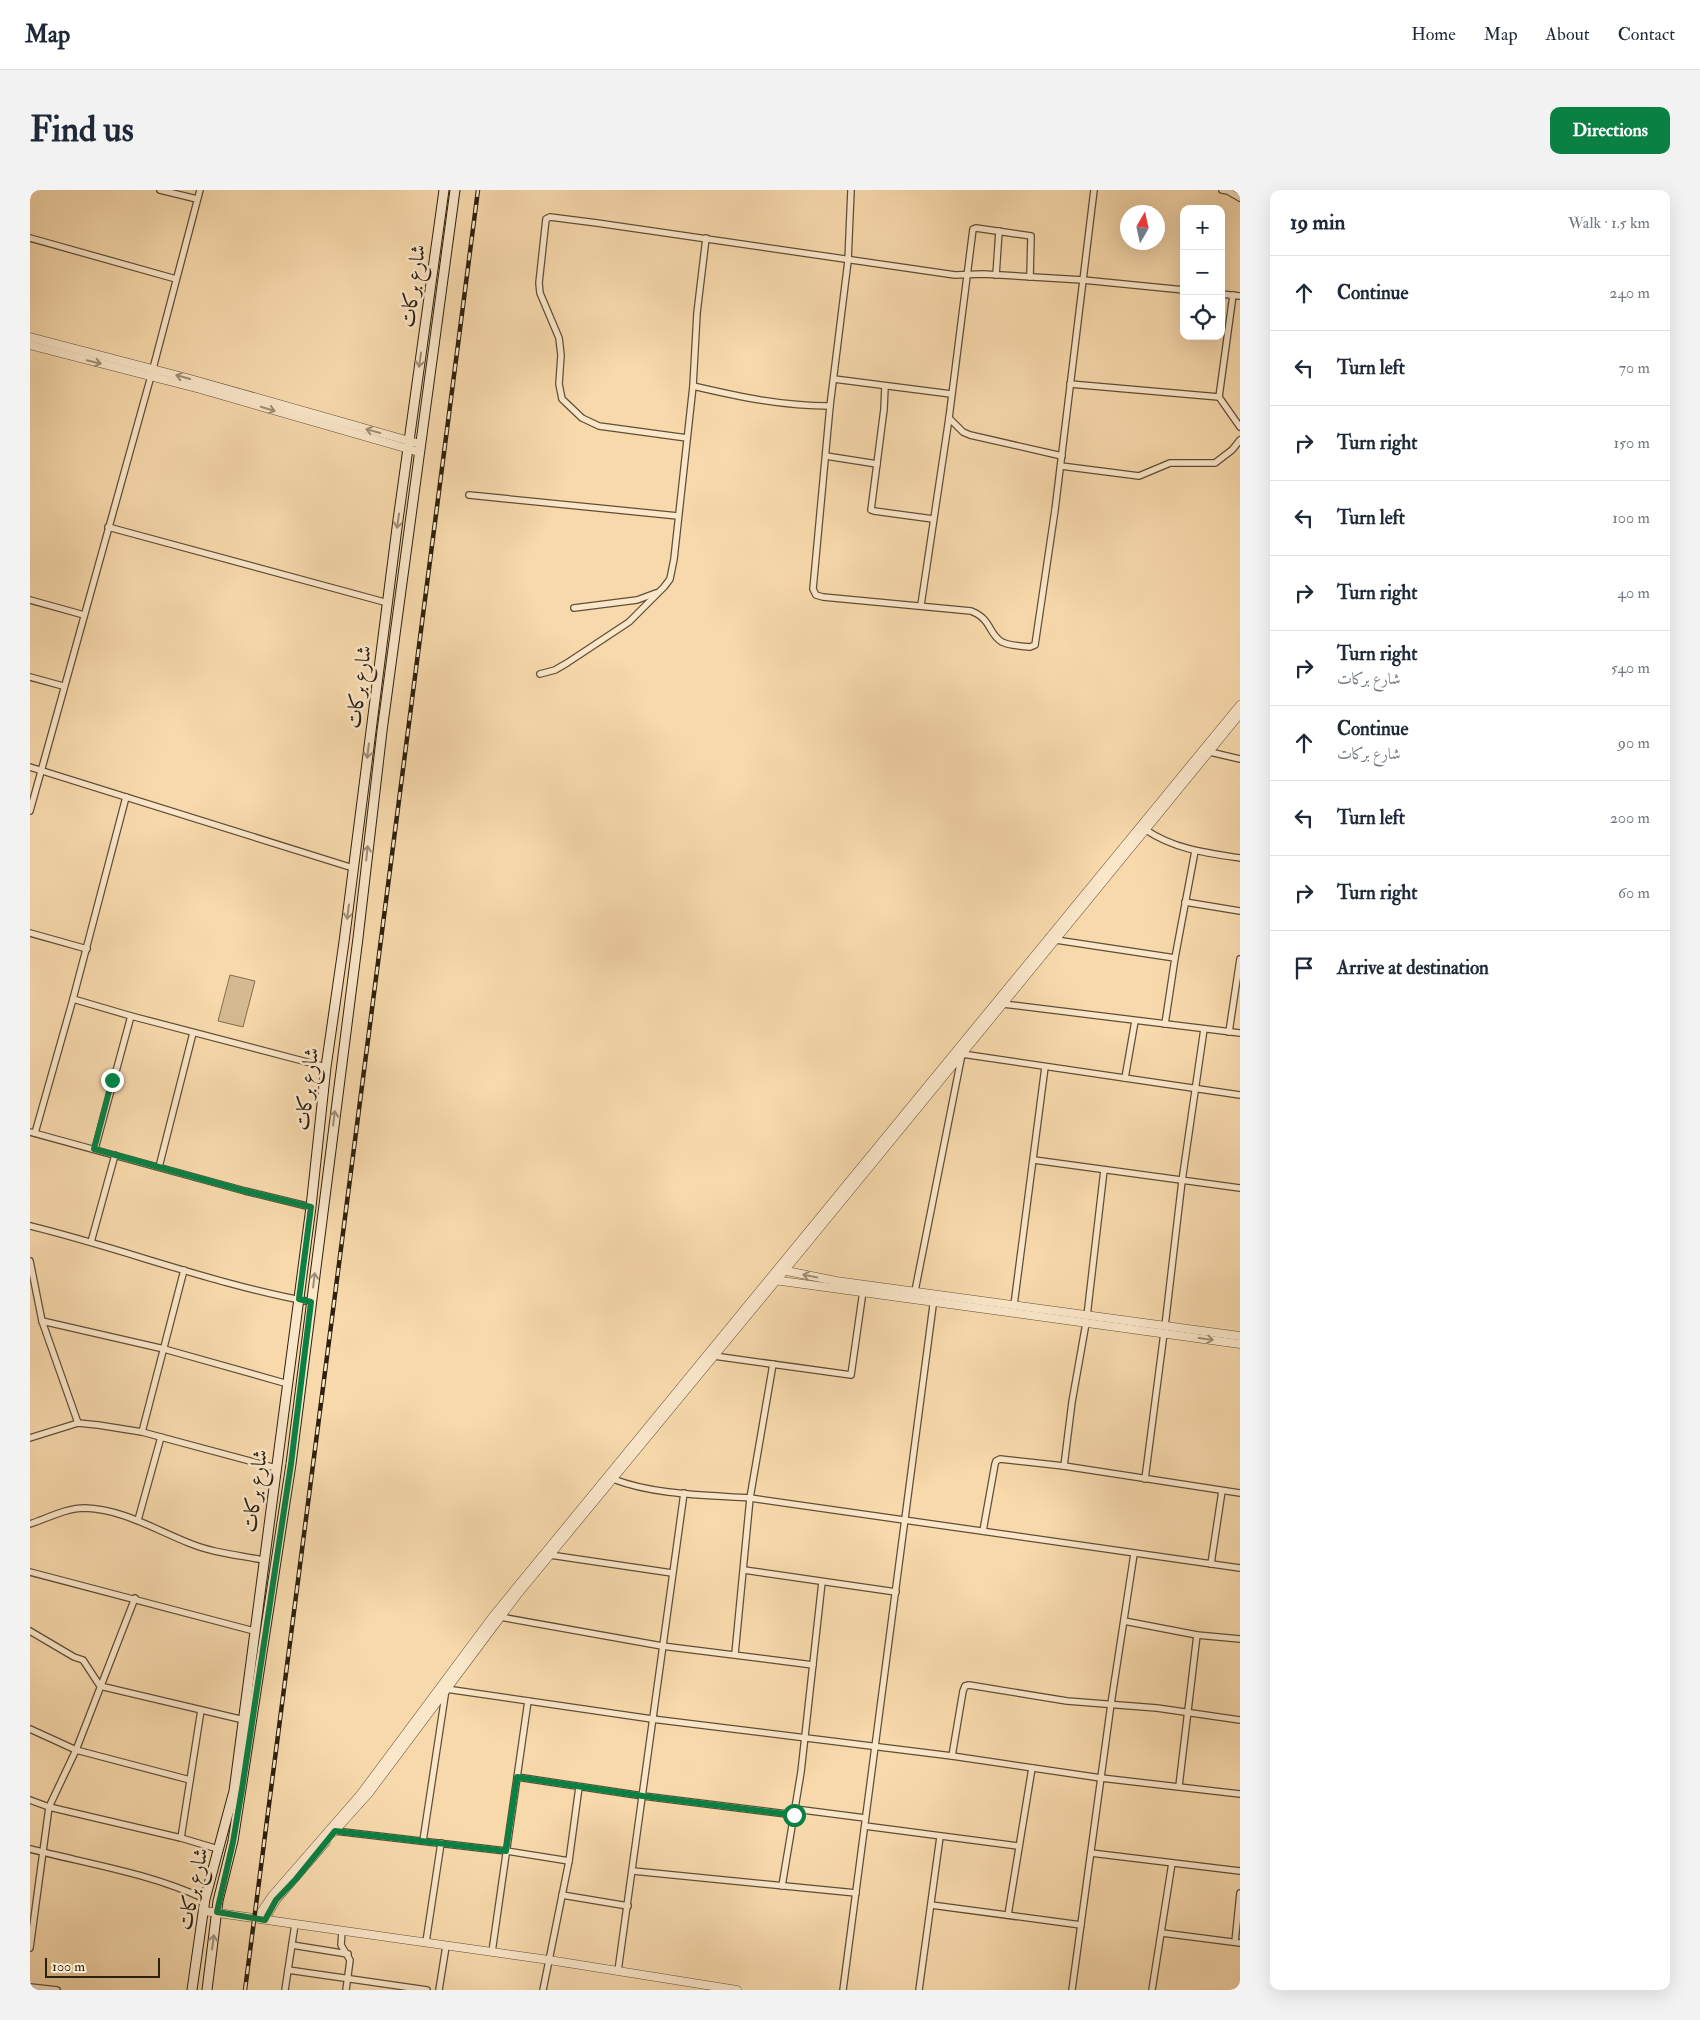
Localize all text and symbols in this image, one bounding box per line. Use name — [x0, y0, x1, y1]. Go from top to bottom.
text: Map — [25, 19, 70, 50]
text: Home — [1411, 23, 1456, 46]
text: Map — [1484, 23, 1518, 46]
text: About — [1546, 23, 1590, 46]
text: Contact — [1618, 23, 1675, 46]
button: Directions — [1550, 107, 1670, 154]
text: Find us — [30, 108, 134, 152]
north arrow — [1120, 205, 1165, 250]
map controls — [1180, 205, 1225, 340]
button: + — [1180, 205, 1225, 250]
text: 19 min — [1290, 209, 1345, 236]
text: Walk · 1.5 km — [1568, 213, 1650, 233]
street label: شارع بركات — [394, 243, 436, 330]
button: − — [1180, 250, 1225, 295]
icon: ahead — [1290, 279, 1318, 307]
text: Continue — [1337, 281, 1408, 305]
text: 240 m — [1609, 283, 1650, 303]
button: locate — [1180, 295, 1225, 340]
one-way arrow — [415, 351, 425, 367]
icon: left — [1290, 354, 1318, 382]
text: Turn left — [1337, 356, 1405, 380]
one-way arrow — [86, 357, 102, 367]
text: 70 m — [1619, 358, 1650, 378]
one-way arrow — [176, 371, 192, 381]
one-way arrow — [259, 405, 275, 415]
one-way arrow — [366, 426, 382, 436]
icon: right — [1290, 429, 1318, 457]
text: Turn right — [1337, 431, 1417, 455]
text: 150 m — [1613, 433, 1650, 453]
icon: left — [1290, 504, 1318, 532]
text: Turn left — [1337, 506, 1405, 530]
text: 100 m — [1612, 508, 1650, 528]
one-way arrow — [393, 512, 403, 528]
icon: right — [1290, 579, 1318, 607]
text: Turn right — [1337, 581, 1417, 605]
text: 40 m — [1617, 583, 1650, 603]
text: Turn right — [1337, 642, 1417, 666]
street label: شارع بركات — [340, 644, 382, 731]
icon: right — [1290, 654, 1318, 682]
text: 540 m — [1611, 658, 1650, 678]
text: شارع بركات — [1337, 669, 1401, 689]
text: Continue — [1337, 717, 1408, 741]
icon: ahead — [1290, 729, 1318, 757]
text: 90 m — [1618, 733, 1650, 753]
one-way arrow — [363, 743, 373, 759]
text: شارع بركات — [1337, 744, 1401, 764]
icon: left — [1290, 804, 1318, 832]
text: Turn left — [1337, 806, 1405, 830]
text: 200 m — [1610, 808, 1650, 828]
one-way arrow — [362, 845, 372, 861]
icon: right — [1290, 879, 1318, 907]
text: Turn right — [1337, 881, 1417, 905]
text: 60 m — [1618, 883, 1650, 903]
one-way arrow — [343, 904, 353, 920]
icon: arrive — [1290, 954, 1318, 982]
text: Arrive at destination — [1337, 956, 1489, 980]
street label: شارع بركات — [289, 1046, 329, 1133]
route end — [101, 1069, 124, 1092]
one-way arrow — [329, 1111, 339, 1127]
one-way arrow — [803, 1271, 819, 1280]
one-way arrow — [309, 1272, 319, 1288]
one-way arrow — [1197, 1334, 1213, 1344]
street label: شارع بركات — [236, 1448, 278, 1535]
route start — [783, 1804, 806, 1827]
street label: شارع بركات — [171, 1845, 219, 1933]
one-way arrow — [208, 1934, 218, 1950]
scale bar — [45, 1955, 160, 1978]
text: 100 m — [52, 1958, 85, 1975]

